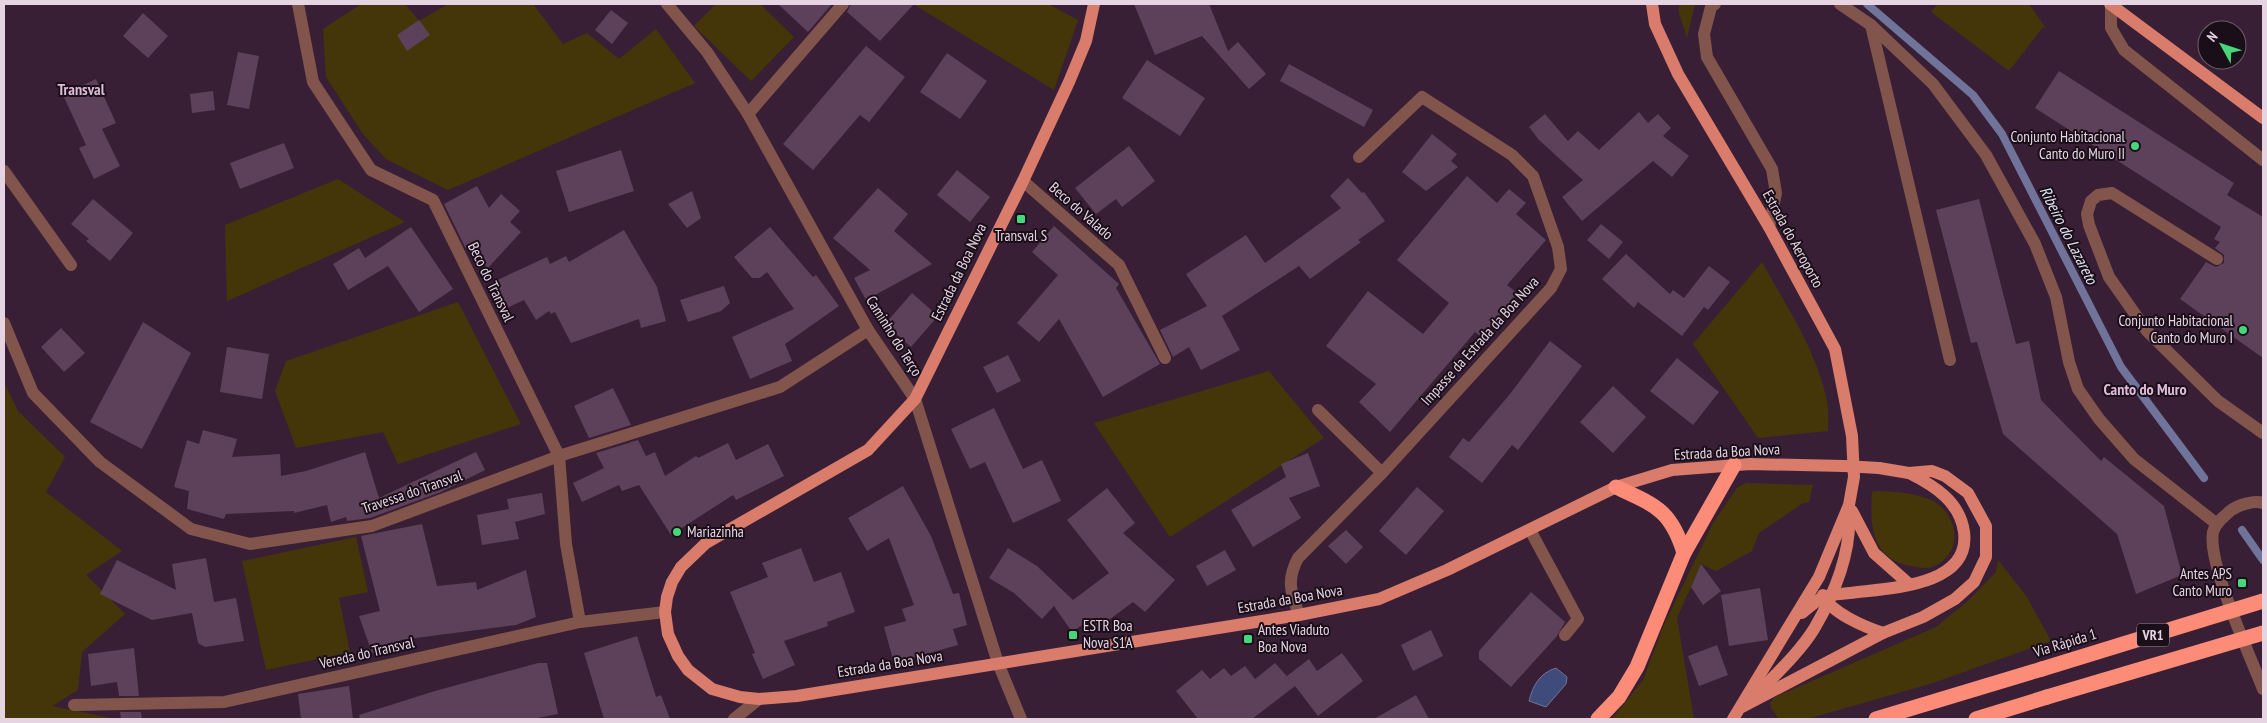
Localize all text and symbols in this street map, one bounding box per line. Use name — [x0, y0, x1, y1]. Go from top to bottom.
north arrow — [2197, 20, 2247, 70]
text: N — [2203, 28, 2221, 45]
district label: Transval — [57, 79, 105, 99]
place label: Conjunto Habitacional Canto do Muro II — [2010, 127, 2125, 163]
marker: Conjunto Habitacional Canto do Muro II — [2129, 140, 2141, 152]
street label: Beco do Valado — [1045, 178, 1117, 244]
water label: Ribeiro do Lazareto — [2036, 183, 2103, 288]
street label: Estrada do Aeroporto — [1759, 187, 1828, 291]
marker: Transval S — [1015, 213, 1027, 225]
street label: Estrada da Boa Nova — [927, 220, 990, 324]
place label: Transval S — [995, 226, 1047, 245]
street label: Beco do Transval — [464, 239, 519, 325]
street label: Impasse da Estrada da Boa Nova — [1417, 272, 1543, 409]
street label: Caminho do Terço — [862, 292, 927, 380]
place label: Conjunto Habitacional Canto do Muro I — [2118, 311, 2233, 347]
marker: Conjunto Habitacional Canto do Muro I — [2237, 324, 2249, 336]
district label: Canto do Muro — [2103, 379, 2187, 399]
street label: Estrada da Boa Nova — [1674, 439, 1780, 464]
street label: Travessa do Transval — [359, 465, 465, 518]
place label: Mariazinha — [687, 522, 744, 541]
marker: Mariazinha — [671, 526, 683, 538]
place label: Antes APS Canto Muro — [2172, 564, 2232, 600]
marker: Antes APS Canto Muro — [2236, 577, 2248, 589]
street label: Estrada da Boa Nova — [1236, 580, 1344, 617]
place label: ESTR Boa Nova S1A — [1083, 616, 1134, 652]
place label: Antes Viaduto Boa Nova — [1258, 620, 1329, 656]
street label: Via Rápida 1 — [2030, 624, 2099, 661]
road number: VR1 — [2137, 624, 2169, 646]
marker: ESTR Boa Nova S1A — [1067, 629, 1079, 641]
street label: Vereda do Transval — [317, 632, 417, 673]
marker: Antes Viaduto Boa Nova — [1242, 633, 1254, 645]
street label: Estrada da Boa Nova — [836, 646, 944, 681]

